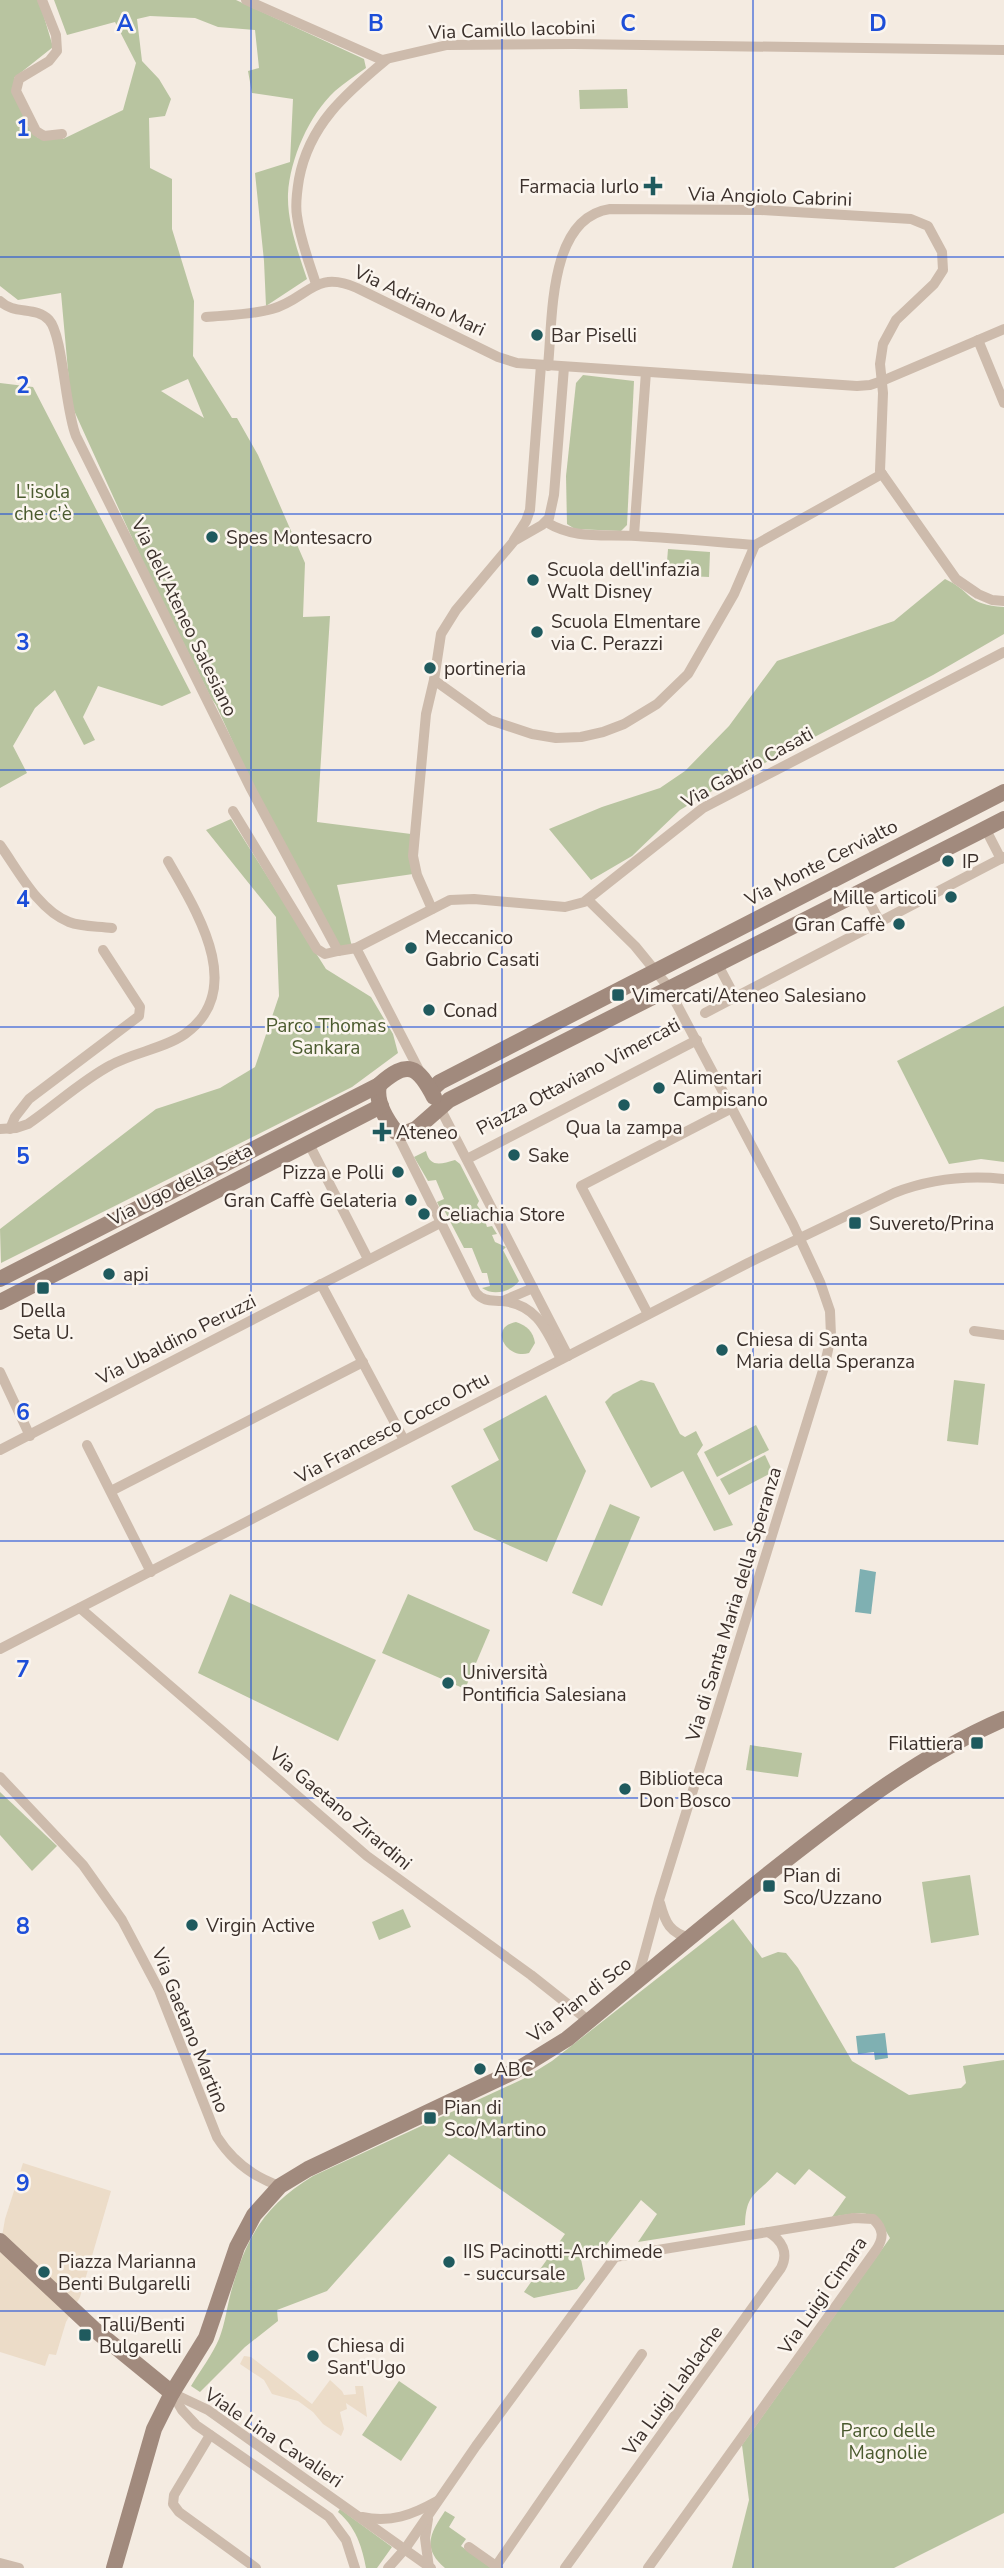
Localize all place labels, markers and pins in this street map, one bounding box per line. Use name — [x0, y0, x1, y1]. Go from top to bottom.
place label: Farmacia Iurlo — [519, 174, 639, 200]
marker: Farmacia Iurlo — [645, 178, 661, 194]
place label: Bar Piselli — [551, 323, 637, 349]
marker: Bar Piselli — [529, 327, 545, 343]
place label: Spes Montesacro — [226, 525, 372, 551]
marker: Spes Montesacro — [204, 529, 220, 545]
place label: Scuola dell'infazia Walt Disney — [547, 557, 700, 605]
marker: Scuola dell'infazia Walt Disney — [525, 572, 541, 588]
place label: Scuola Elmentare via C. Perazzi — [551, 609, 701, 657]
marker: Scuola Elmentare via C. Perazzi — [529, 624, 545, 640]
place label: portineria — [444, 656, 526, 682]
marker: portineria — [422, 660, 438, 676]
place label: IP — [962, 849, 979, 875]
marker: IP — [940, 853, 956, 869]
place label: Mille articoli — [833, 885, 937, 911]
marker: Mille articoli — [943, 889, 959, 905]
place label: Gran Caffè — [794, 912, 885, 938]
marker: Gran Caffè — [891, 916, 907, 932]
place label: Meccanico Gabrio Casati — [425, 925, 539, 973]
marker: Meccanico Gabrio Casati — [403, 940, 419, 956]
place label: Vimercati/Ateneo Salesiano — [631, 983, 866, 1009]
marker: Vimercati/Ateneo Salesiano — [610, 987, 626, 1003]
place label: Conad — [443, 998, 498, 1024]
marker: Conad — [421, 1002, 437, 1018]
place label: Alimentari Campisano — [673, 1065, 768, 1113]
marker: Alimentari Campisano — [651, 1080, 667, 1096]
marker: Qua la zampa — [616, 1097, 632, 1113]
place label: Qua la zampa — [566, 1115, 682, 1141]
place label: Ateneo — [396, 1120, 458, 1146]
marker: Ateneo — [374, 1124, 390, 1140]
place label: Sake — [528, 1143, 569, 1169]
marker: Sake — [506, 1147, 522, 1163]
place label: Pizza e Polli — [282, 1160, 384, 1186]
marker: Pizza e Polli — [390, 1164, 406, 1180]
place label: Gran Caffè Gelateria — [224, 1188, 397, 1214]
marker: Gran Caffè Gelateria — [403, 1192, 419, 1208]
place label: Celiachia Store — [438, 1202, 565, 1228]
marker: Celiachia Store — [416, 1206, 432, 1222]
place label: Suvereto/Prina — [869, 1211, 994, 1237]
marker: Suvereto/Prina — [847, 1215, 863, 1231]
place label: api — [123, 1262, 149, 1288]
marker: api — [101, 1266, 117, 1282]
marker: Della Seta U. — [35, 1280, 51, 1296]
place label: Della Seta U. — [12, 1298, 74, 1346]
place label: Chiesa di Santa Maria della Speranza — [736, 1327, 915, 1375]
marker: Chiesa di Santa Maria della Speranza — [714, 1342, 730, 1358]
place label: Università Pontificia Salesiana — [462, 1660, 627, 1708]
marker: Università Pontificia Salesiana — [440, 1675, 456, 1691]
place label: Filattiera — [888, 1731, 963, 1757]
marker: Filattiera — [969, 1735, 985, 1751]
place label: Biblioteca Don Bosco — [639, 1766, 731, 1814]
marker: Biblioteca Don Bosco — [617, 1781, 633, 1797]
place label: Pian di Sco/Uzzano — [783, 1863, 882, 1911]
marker: Pian di Sco/Uzzano — [761, 1878, 777, 1894]
place label: Virgin Active — [205, 1913, 315, 1939]
marker: Virgin Active — [184, 1917, 200, 1933]
place label: ABC — [494, 2057, 533, 2083]
marker: ABC — [472, 2061, 488, 2077]
place label: Pian di Sco/Martino — [444, 2095, 546, 2143]
marker: Pian di Sco/Martino — [422, 2110, 438, 2126]
place label: IIS Pacinotti-Archimede - succursale — [463, 2239, 663, 2287]
place label: Piazza Marianna Benti Bulgarelli — [58, 2249, 196, 2297]
marker: IIS Pacinotti-Archimede - succursale — [441, 2254, 457, 2270]
marker: Piazza Marianna Benti Bulgarelli — [36, 2264, 52, 2280]
place label: Talli/Benti Bulgarelli — [99, 2312, 185, 2360]
marker: Talli/Benti Bulgarelli — [77, 2327, 93, 2343]
place label: Chiesa di Sant'Ugo — [327, 2333, 406, 2381]
marker: Chiesa di Sant'Ugo — [305, 2348, 321, 2364]

